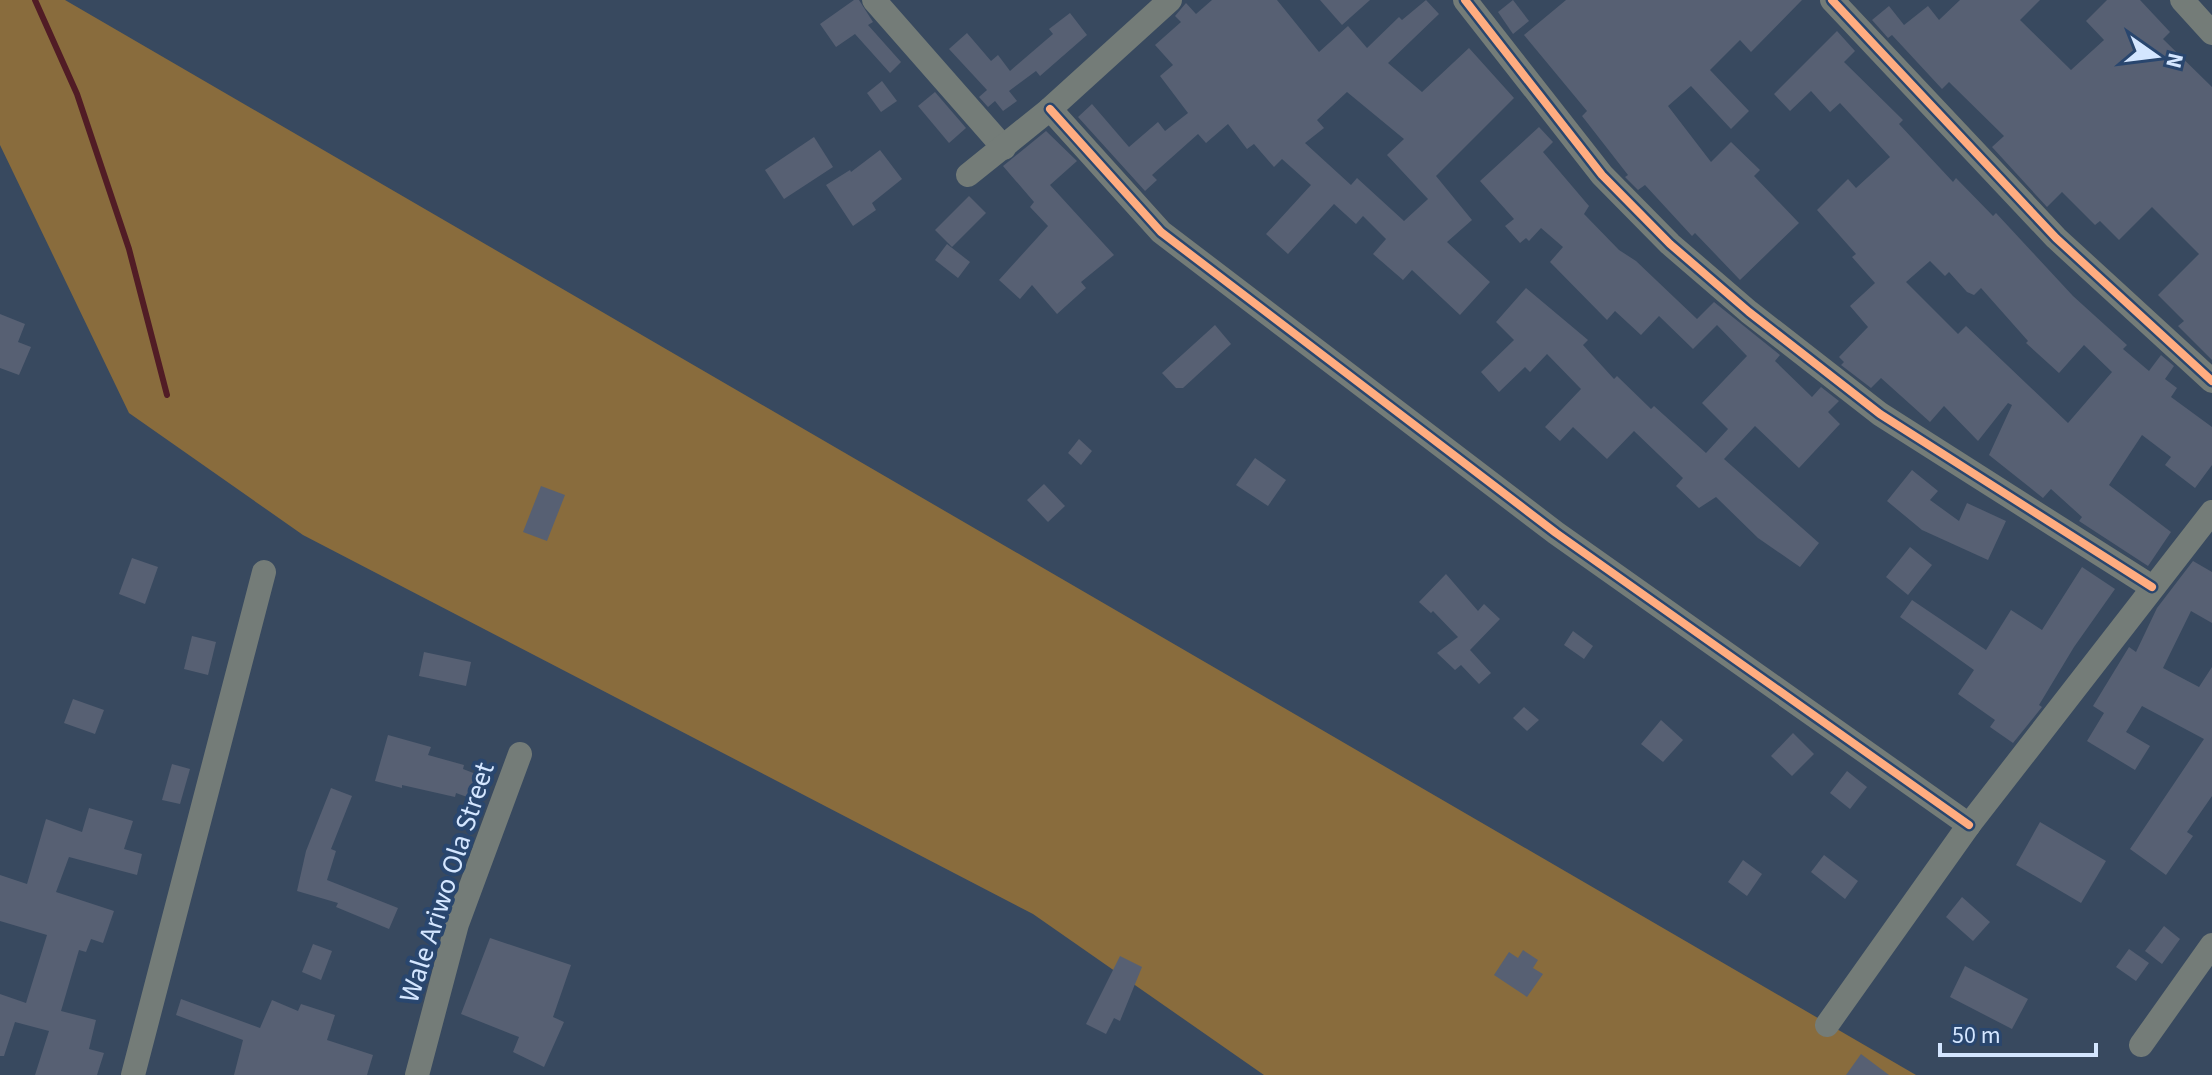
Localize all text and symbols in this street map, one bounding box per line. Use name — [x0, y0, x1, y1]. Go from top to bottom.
north arrow — [2116, 16, 2196, 96]
text: N — [2157, 50, 2192, 72]
street label: Wale Ariwo Ola Street — [389, 757, 505, 1008]
scale bar — [1940, 1007, 2096, 1057]
text: 50 m — [1952, 1018, 2001, 1053]

